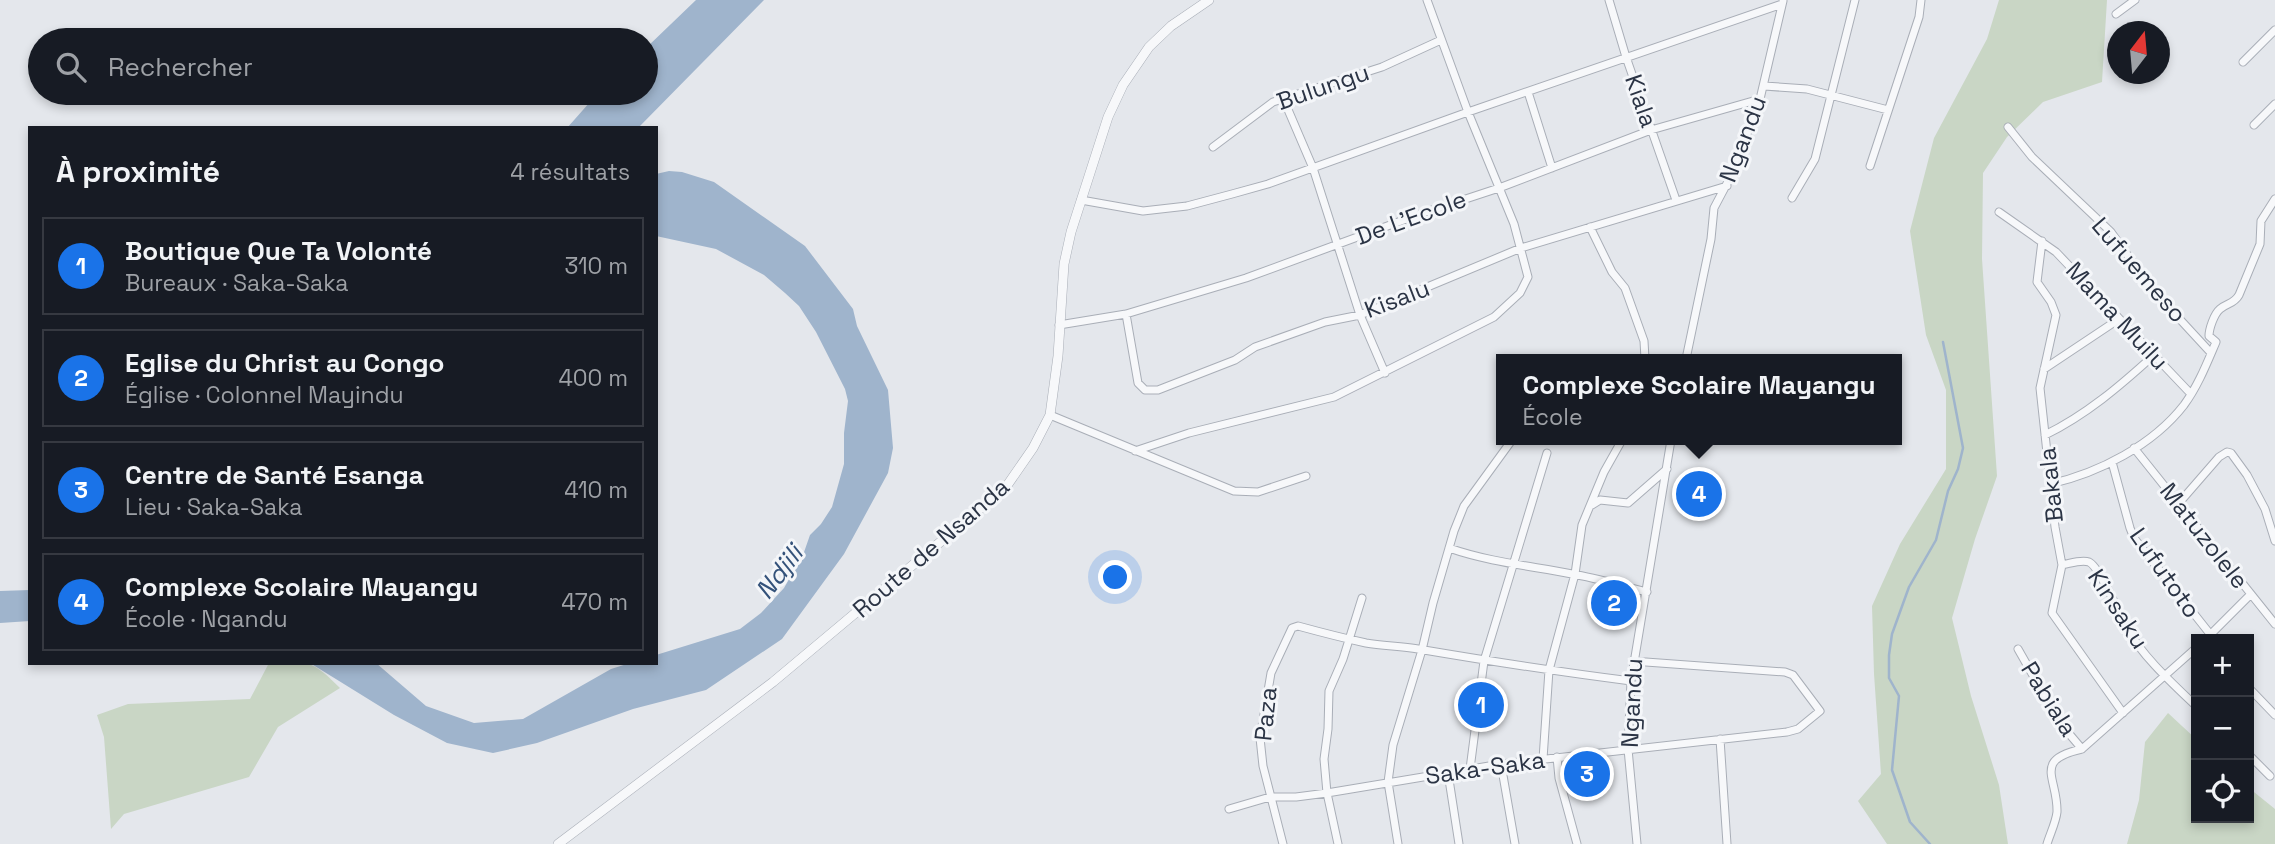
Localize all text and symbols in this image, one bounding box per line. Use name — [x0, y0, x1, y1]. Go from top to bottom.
north arrow — [2107, 21, 2170, 84]
search box — [28, 28, 658, 105]
icon: search — [52, 48, 90, 86]
text: Rechercher — [108, 50, 253, 84]
street label: Bulungu — [1272, 56, 1373, 117]
street label: Kiala — [1618, 70, 1665, 132]
street label: Ngandu — [1712, 91, 1773, 186]
text: À proximité — [56, 152, 220, 191]
text: 4 résultats — [510, 157, 630, 187]
street label: De L'Ecole — [1351, 183, 1470, 252]
street label: Lufuemeso — [2085, 211, 2194, 329]
text: Boutique Que Ta Volonté — [125, 234, 432, 268]
text: 1 — [76, 251, 86, 281]
text: 310 m — [564, 251, 628, 281]
street label: Mama Muilu — [2059, 255, 2175, 376]
text: Bureaux · Saka-Saka — [125, 268, 349, 298]
street label: Kisalu — [1360, 272, 1434, 325]
text: Eglise du Christ au Congo — [125, 346, 445, 380]
popup — [1496, 354, 1902, 445]
text: 2 — [74, 363, 88, 393]
text: 400 m — [558, 363, 628, 393]
text: Complexe Scolaire Mayangu — [1522, 368, 1876, 402]
text: Église · Colonnel Mayindu — [125, 380, 404, 410]
text: École — [1522, 402, 1583, 432]
street label: Bakala — [2031, 446, 2070, 524]
text: Centre de Santé Esanga — [125, 458, 424, 492]
pin: 4 — [1676, 468, 1722, 520]
street label: Route de Nsanda — [846, 471, 1016, 624]
text: 3 — [74, 475, 88, 505]
text: 410 m — [564, 475, 628, 505]
street label: Matuzolele — [2153, 476, 2256, 595]
text: Lieu · Saka-Saka — [125, 492, 303, 522]
street label: Lufutoto — [2123, 521, 2208, 624]
water label: Ndjili — [748, 536, 812, 606]
your location — [1098, 560, 1132, 594]
street label: Kinsaku — [2081, 563, 2156, 655]
text: Complexe Scolaire Mayangu — [125, 570, 478, 604]
pin: 2 — [1591, 577, 1637, 629]
text: 4 — [74, 587, 88, 617]
text: 470 m — [561, 587, 628, 617]
text: École · Ngandu — [125, 604, 288, 634]
map controls — [2191, 634, 2254, 823]
button: + — [2191, 634, 2254, 697]
street label: Pabiala — [2014, 655, 2085, 742]
street label: Ngandu — [1614, 657, 1649, 749]
pin: 1 — [1458, 679, 1504, 731]
street label: Paza — [1247, 685, 1284, 743]
button: − — [2191, 697, 2254, 760]
street label: Saka-Saka — [1423, 744, 1547, 791]
pin: 3 — [1564, 748, 1610, 800]
button: locate — [2191, 760, 2254, 823]

